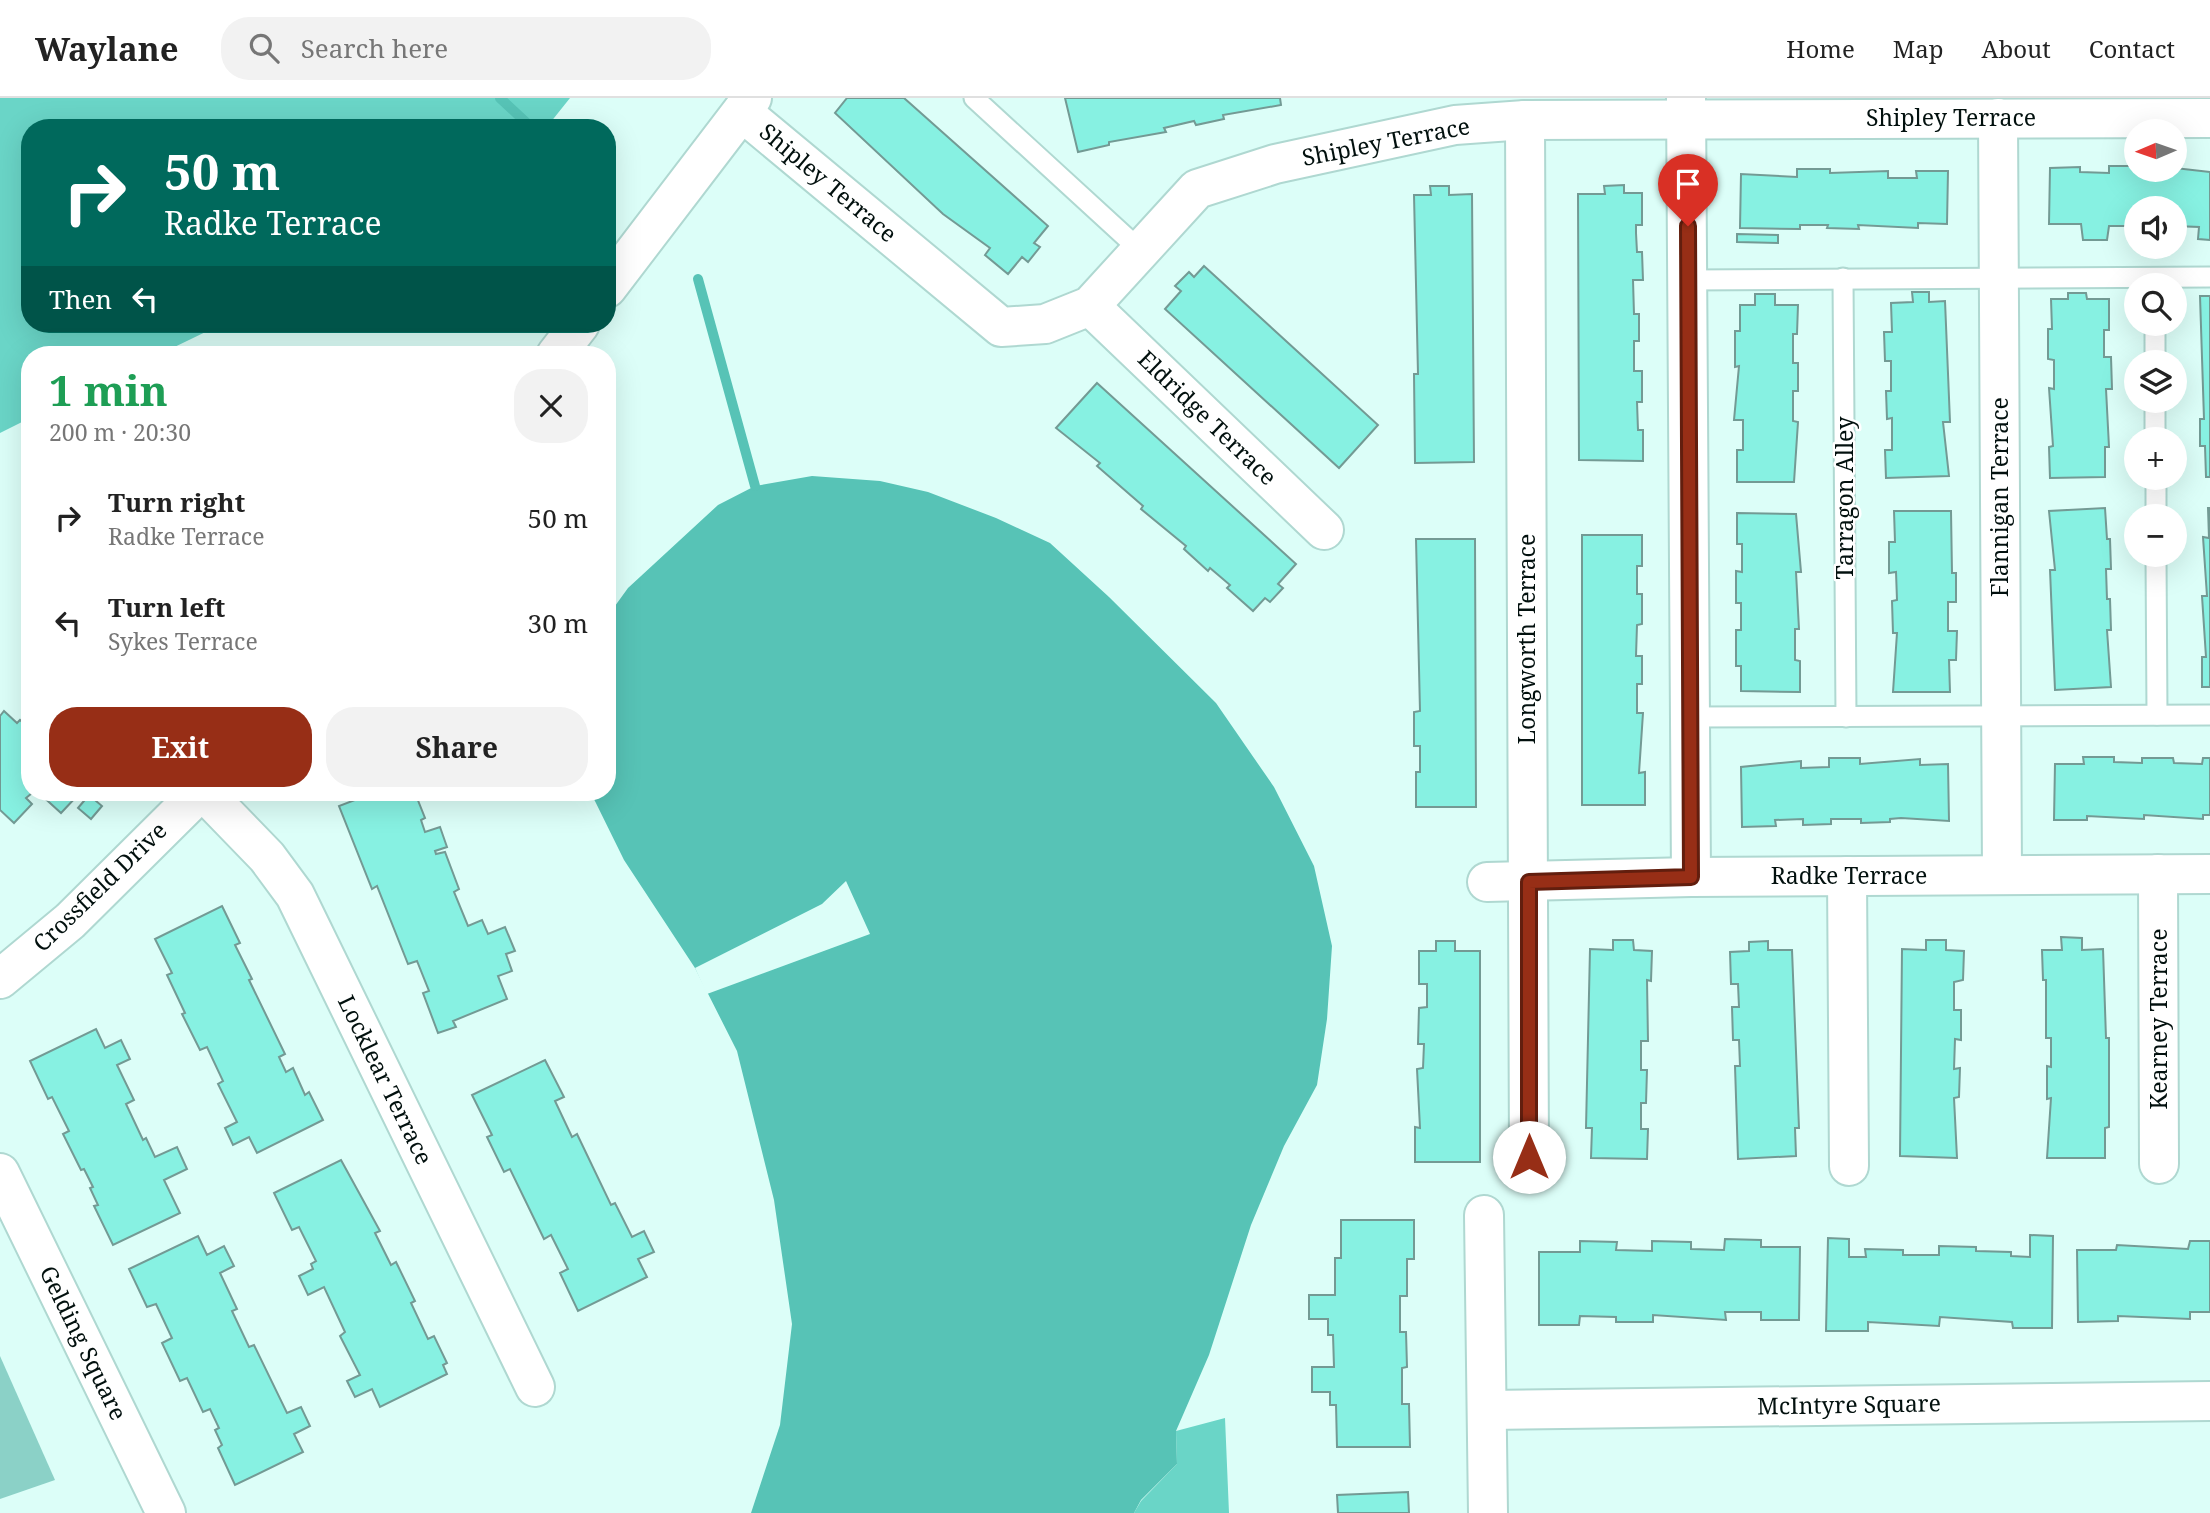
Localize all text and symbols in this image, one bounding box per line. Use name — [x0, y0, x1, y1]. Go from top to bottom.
search box — [221, 17, 711, 80]
text: Waylane — [35, 26, 179, 71]
icon: search — [245, 29, 283, 67]
text: Search here — [301, 30, 448, 66]
text: Home — [1786, 32, 1855, 65]
text: Map — [1893, 32, 1944, 65]
text: About — [1982, 32, 2051, 65]
text: Contact — [2089, 32, 2175, 65]
street label: Shipley Terrace — [1866, 101, 2036, 133]
street label: Shipley Terrace — [1299, 109, 1472, 173]
street label: Shipley Terrace — [753, 115, 904, 249]
north arrow — [2124, 119, 2188, 182]
map controls — [2124, 119, 2187, 567]
text: 50 m — [164, 138, 280, 204]
icon: right — [49, 147, 140, 238]
pin — [1658, 154, 1718, 226]
icon: arrive — [1669, 165, 1707, 203]
button: sound — [2124, 196, 2187, 259]
text: Radke Terrace — [164, 201, 382, 244]
button: search — [2124, 273, 2187, 336]
icon: left — [126, 280, 164, 318]
text: Then — [49, 281, 112, 317]
street label: Eldridge Terrace — [1131, 343, 1284, 492]
button: layers — [2124, 350, 2187, 413]
text: 1 min — [49, 361, 168, 418]
button: close — [514, 369, 588, 443]
street label: Flannigan Terrace — [1983, 397, 2015, 597]
text: 200 m · 20:30 — [49, 416, 191, 448]
street label: Tarragon Alley — [1828, 417, 1860, 579]
button: + — [2124, 427, 2187, 490]
text: Turn right — [108, 484, 245, 520]
icon: right — [49, 499, 87, 537]
text: 50 m — [528, 500, 588, 536]
button: − — [2124, 504, 2187, 567]
text: Radke Terrace — [108, 520, 264, 552]
street label: Longworth Terrace — [1510, 534, 1542, 744]
text: Turn left — [108, 589, 225, 625]
icon: left — [49, 604, 87, 642]
text: 30 m — [528, 605, 588, 641]
text: Sykes Terrace — [108, 625, 258, 657]
button: Exit — [49, 707, 312, 787]
button: Share — [326, 707, 588, 787]
street label: Crossfield Drive — [26, 814, 173, 958]
street label: Radke Terrace — [1771, 859, 1927, 891]
street label: Kearney Terrace — [2142, 929, 2174, 1109]
street label: Locklear Terrace — [331, 990, 441, 1170]
position arrow — [1492, 1120, 1566, 1194]
street label: Gelding Square — [33, 1260, 135, 1425]
street label: McIntyre Square — [1757, 1386, 1941, 1422]

